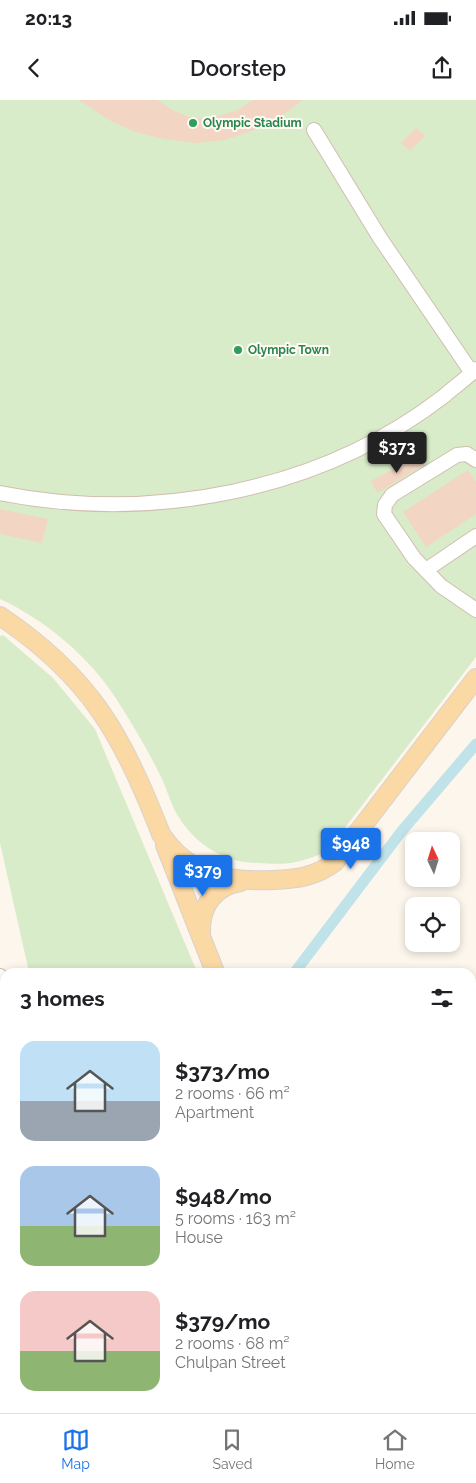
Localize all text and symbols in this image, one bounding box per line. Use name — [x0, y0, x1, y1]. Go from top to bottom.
text: 20:13 — [25, 7, 72, 29]
icon: back — [20, 54, 48, 82]
icon: share — [428, 54, 456, 82]
text: Doorstep — [190, 55, 286, 81]
place label: Olympic Stadium — [203, 116, 302, 130]
marker: Olympic Stadium — [187, 117, 199, 129]
place label: Olympic Town — [248, 343, 329, 357]
marker: Olympic Town — [232, 344, 244, 356]
pin: $373 — [367, 432, 427, 474]
text: $373 — [379, 438, 415, 457]
pin: $948 — [321, 828, 381, 870]
north arrow — [405, 832, 460, 888]
map controls — [405, 832, 460, 952]
text: $948 — [332, 834, 370, 853]
pin: $379 — [173, 854, 233, 897]
text: $379 — [184, 861, 222, 880]
button: locate — [405, 897, 460, 952]
icon: filters — [428, 984, 456, 1012]
text: 3 homes — [20, 986, 105, 1011]
text: $373/mo — [175, 1059, 270, 1084]
icon: home — [60, 1061, 120, 1121]
text: 2 rooms · 66 m² — [175, 1084, 290, 1103]
text: Apartment — [175, 1103, 254, 1122]
text: $948/mo — [175, 1184, 272, 1209]
icon: home — [60, 1186, 120, 1246]
text: 5 rooms · 163 m² — [175, 1209, 296, 1228]
text: House — [175, 1228, 223, 1247]
text: $379/mo — [175, 1309, 270, 1334]
icon: home — [60, 1311, 120, 1371]
text: 2 rooms · 68 m² — [175, 1334, 290, 1353]
text: Chulpan Street — [175, 1353, 286, 1372]
tab: Map — [61, 1426, 90, 1472]
tab: Saved — [212, 1426, 252, 1472]
tab: Home — [375, 1426, 415, 1472]

